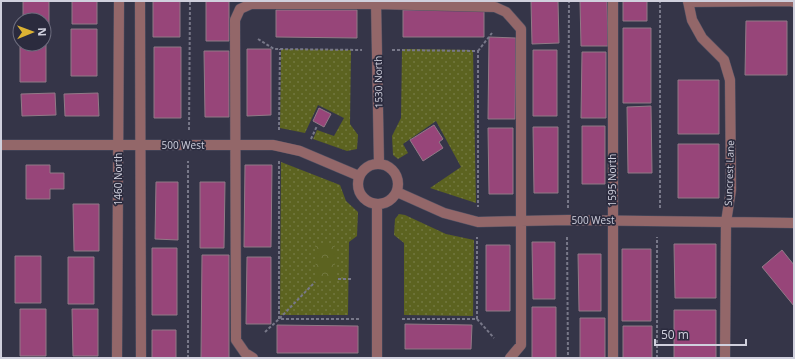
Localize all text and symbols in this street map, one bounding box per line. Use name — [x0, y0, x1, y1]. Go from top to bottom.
north arrow — [12, 12, 52, 52]
text: N — [35, 27, 50, 36]
street label: 1530 North — [371, 55, 385, 109]
street label: 500 West — [162, 138, 205, 152]
street label: Suncrest Lane — [721, 140, 737, 206]
street label: 1460 North — [111, 153, 125, 205]
street label: 1595 North — [605, 154, 619, 206]
street label: 500 West — [572, 213, 615, 227]
scale bar — [655, 321, 746, 347]
text: 50 m — [661, 326, 689, 343]

